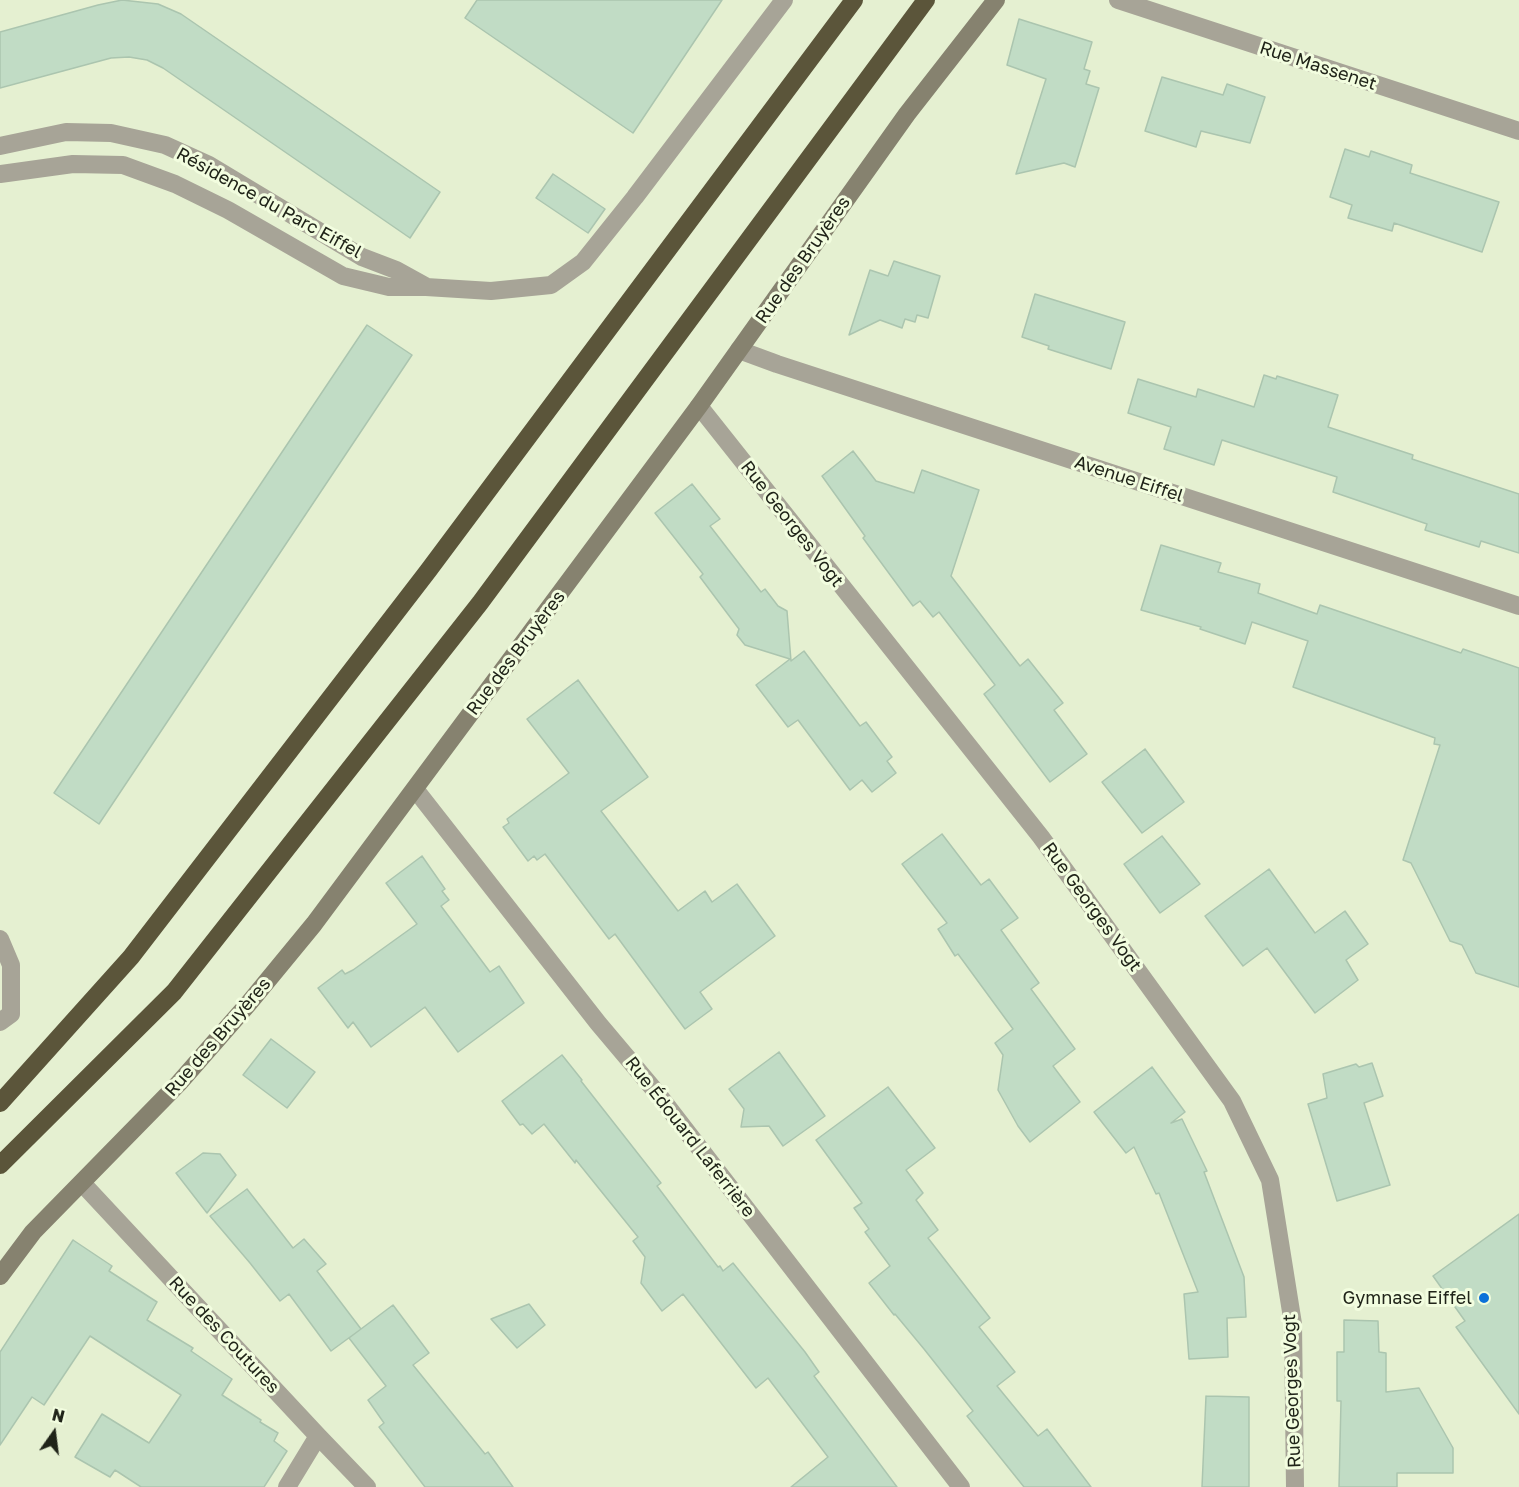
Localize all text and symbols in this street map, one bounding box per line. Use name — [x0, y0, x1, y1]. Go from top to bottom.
street label: Rue Massenet — [1257, 37, 1379, 95]
street label: Résidence du Parc Eiffel — [172, 143, 366, 263]
street label: Rue des Bruyères — [751, 192, 855, 328]
street label: Avenue Eiffel — [1072, 451, 1186, 507]
street label: Rue Georges Vogt — [736, 457, 848, 591]
street label: Rue des Bruyères — [462, 587, 570, 719]
street label: Rue Georges Vogt — [1038, 838, 1146, 976]
street label: Rue des Bruyères — [161, 973, 275, 1101]
street label: Rue Édouard Laferrière — [621, 1052, 759, 1222]
street label: Rue des Coutures — [164, 1272, 284, 1398]
place label: Gymnase Eiffel — [1342, 1287, 1472, 1309]
marker: Gymnase Eiffel — [1477, 1291, 1491, 1305]
street label: Rue Georges Vogt — [1279, 1314, 1305, 1468]
north arrow — [24, 1403, 84, 1463]
text: N — [50, 1404, 67, 1427]

